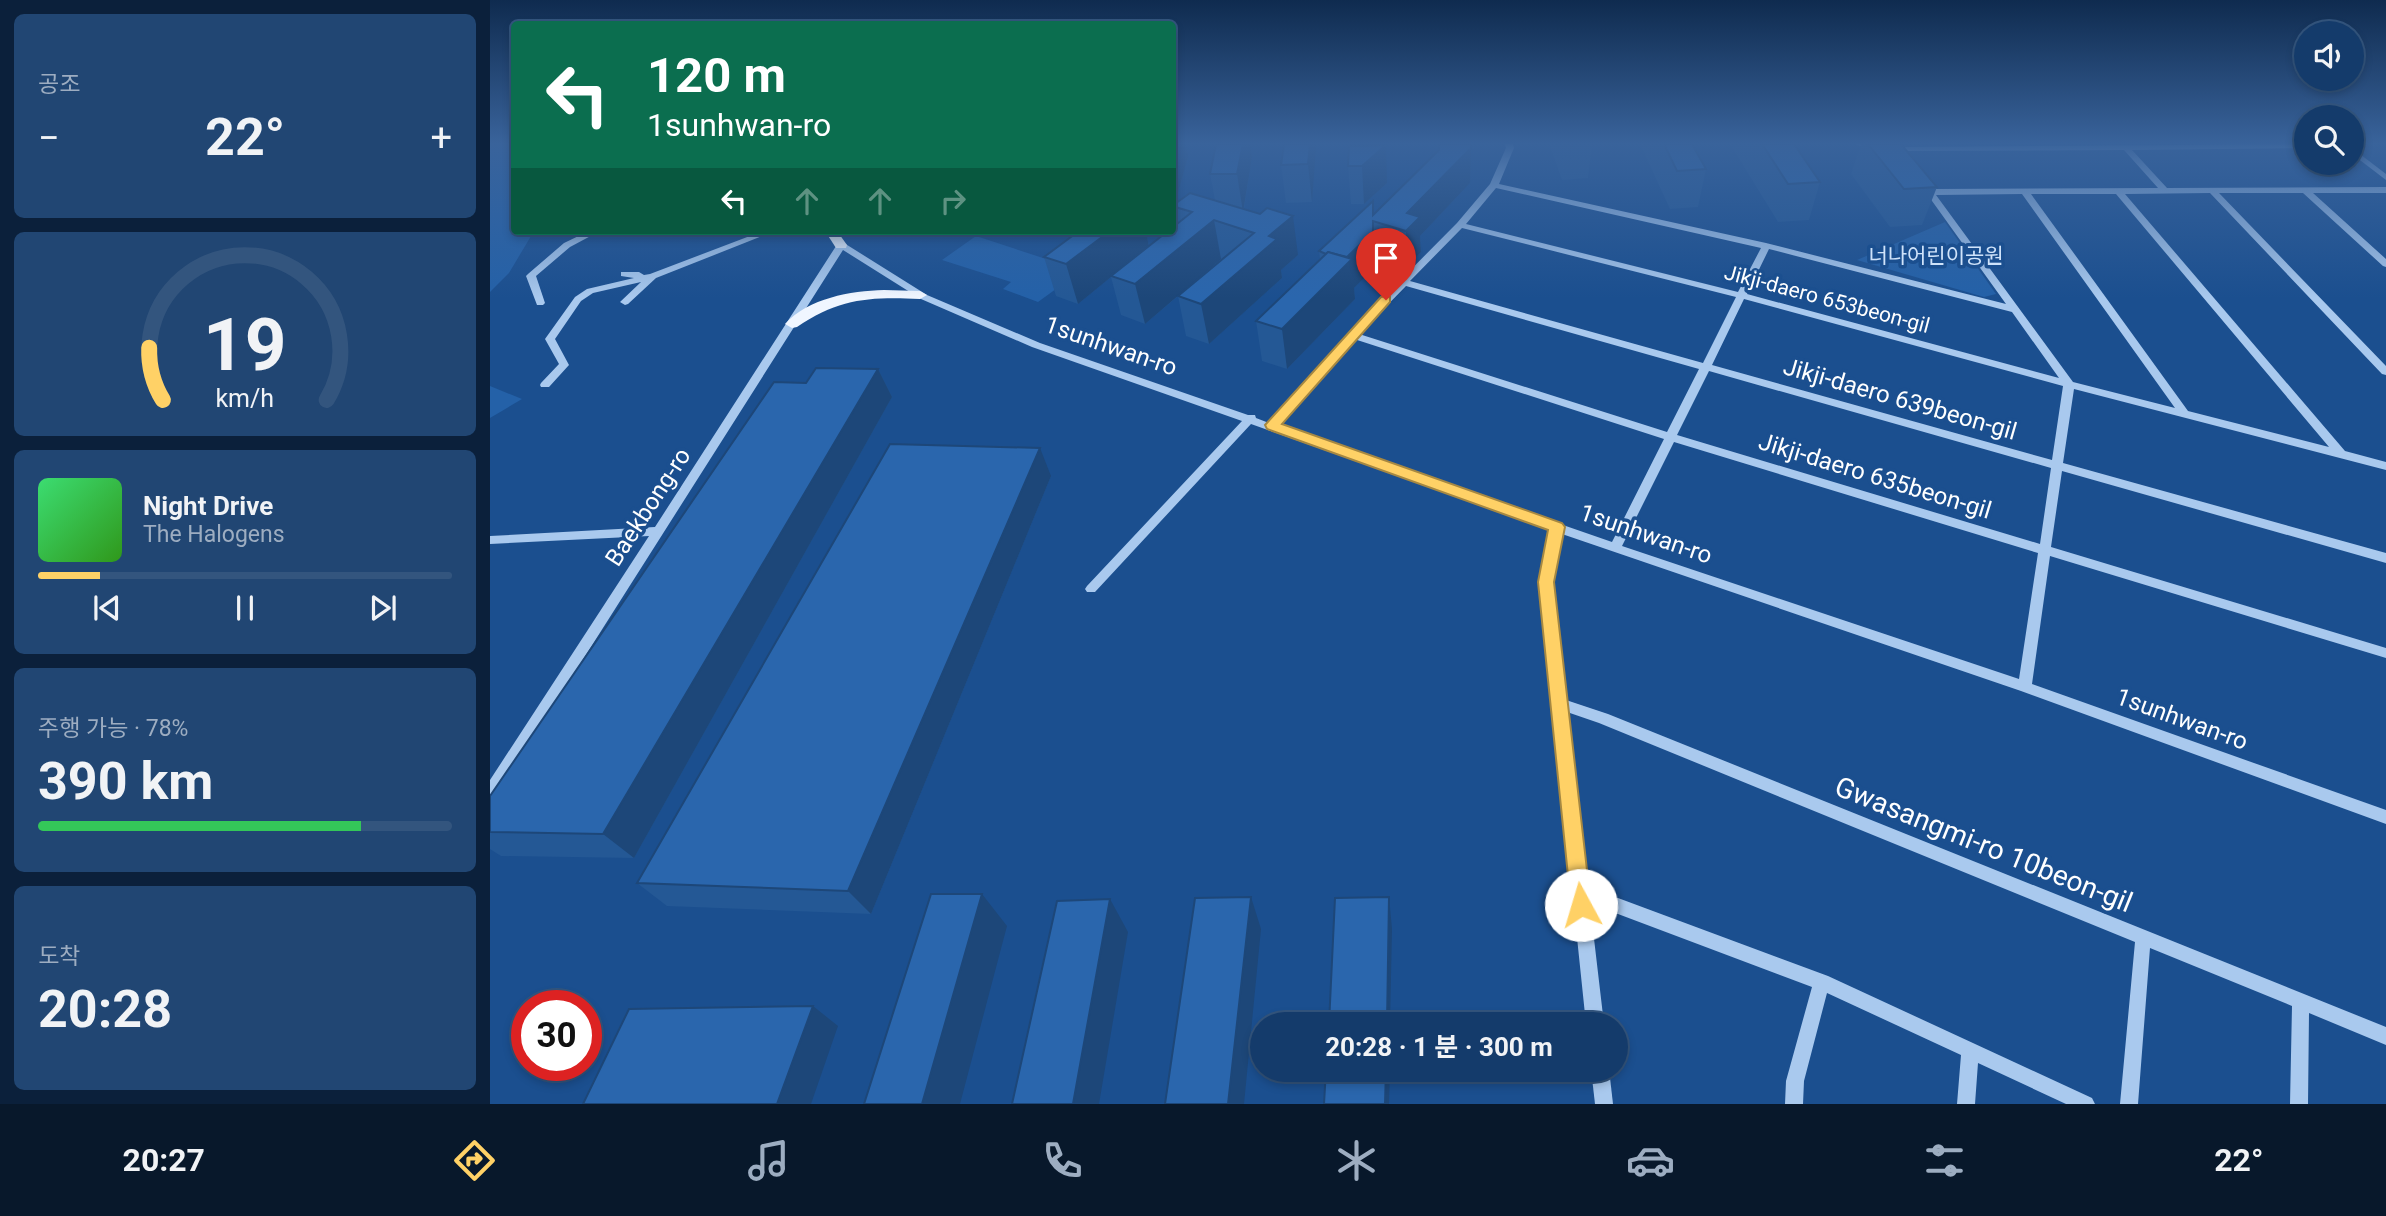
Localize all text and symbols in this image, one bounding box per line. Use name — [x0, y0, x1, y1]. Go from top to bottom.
map controls — [2294, 21, 2364, 175]
button: sound — [2294, 21, 2364, 91]
text: 120 m — [647, 47, 786, 104]
icon: left — [532, 49, 623, 140]
text: 공조 — [38, 71, 80, 98]
button: search — [2294, 105, 2364, 175]
text: 1sunhwan-ro — [647, 106, 831, 144]
text: 22° — [205, 107, 285, 168]
text: − — [38, 116, 60, 160]
text: + — [430, 116, 452, 160]
icon: left — [715, 182, 753, 220]
icon: ahead — [788, 182, 826, 220]
icon: ahead — [861, 182, 899, 220]
icon: right — [934, 182, 972, 220]
pin — [1356, 228, 1416, 300]
icon: arrive — [1367, 239, 1405, 277]
park label: 너나어린이공원 — [1868, 244, 2004, 268]
street label: Jikji-daero 653beon-gil — [1722, 260, 1932, 338]
text: 19 — [203, 302, 287, 388]
street label: 1sunhwan-ro — [1041, 310, 1181, 382]
street label: Jikji-daero 639beon-gil — [1780, 352, 2020, 446]
text: km/h — [216, 384, 274, 413]
street label: Jikji-daero 635beon-gil — [1755, 427, 1995, 525]
street label: Baekbong-ro — [599, 443, 697, 571]
text: Night Drive — [143, 491, 273, 521]
street label: 1sunhwan-ro — [1576, 498, 1716, 570]
text: The Halogens — [143, 521, 285, 548]
icon: previous — [88, 589, 126, 627]
icon: pause — [226, 589, 264, 627]
icon: next — [364, 589, 402, 627]
street label: 1sunhwan-ro — [2112, 682, 2252, 756]
text: 주행 가능 · 78% — [38, 715, 188, 742]
text: 390 km — [38, 751, 213, 812]
street label: Gwasangmi-ro 10beon-gil — [1830, 770, 2137, 919]
position arrow — [1544, 868, 1618, 942]
text: 도착 — [38, 943, 80, 970]
text: 20:28 — [38, 979, 172, 1040]
speed limit sign: 30 — [511, 990, 602, 1081]
text: 20:28 · 1 분 · 300 m — [1325, 1032, 1553, 1062]
icon: directions — [450, 1136, 499, 1185]
icon: music — [744, 1136, 793, 1185]
icon: phone — [1038, 1136, 1087, 1185]
icon: climate — [1332, 1136, 1381, 1185]
icon: car — [1626, 1136, 1675, 1185]
icon: filters — [1920, 1136, 1969, 1185]
text: 20:27 — [123, 1141, 205, 1179]
text: 22° — [2214, 1141, 2263, 1179]

